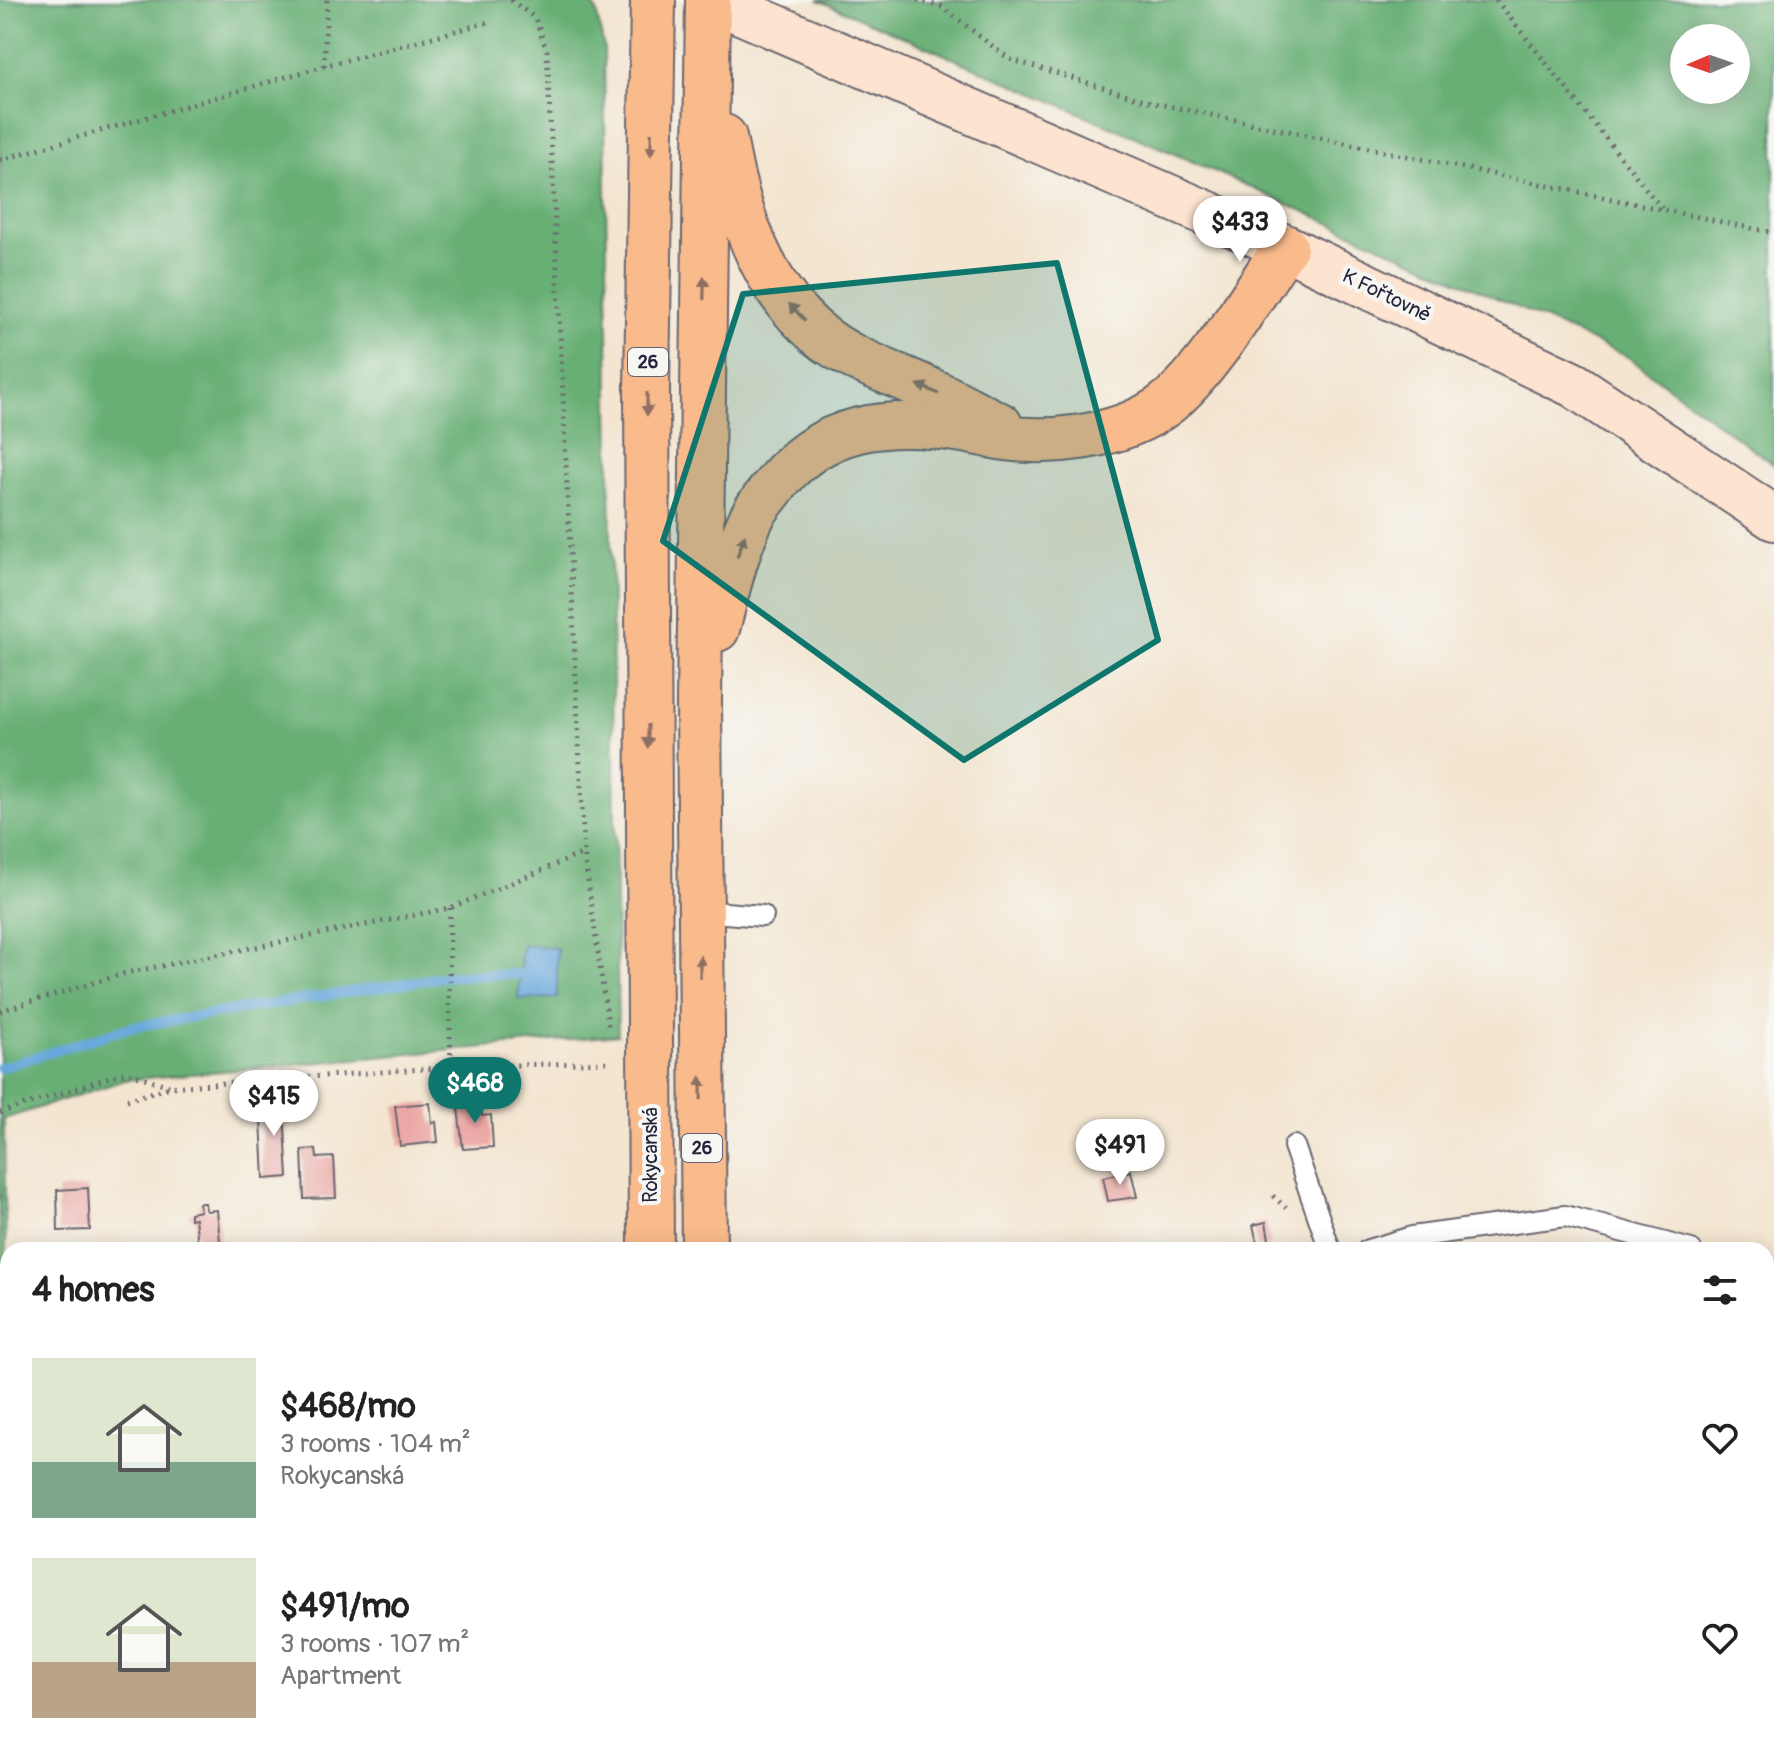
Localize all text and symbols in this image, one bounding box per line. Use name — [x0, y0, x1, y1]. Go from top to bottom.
north arrow — [1670, 24, 1750, 104]
map controls — [1670, 24, 1750, 104]
one-way arrow — [645, 132, 657, 157]
pin: $433 — [1193, 196, 1287, 264]
text: $433 — [1211, 206, 1269, 238]
street label: K Fořtovně — [1338, 263, 1435, 328]
one-way arrow — [698, 275, 710, 300]
one-way arrow — [788, 303, 807, 322]
road number: 26 — [628, 348, 668, 376]
one-way arrow — [917, 382, 940, 396]
one-way arrow — [641, 392, 653, 417]
one-way arrow — [735, 534, 748, 558]
one-way arrow — [642, 724, 654, 749]
one-way arrow — [694, 954, 706, 979]
pin: $468 — [428, 1057, 522, 1125]
text: $468 — [446, 1067, 504, 1099]
pin: $415 — [227, 1070, 321, 1138]
one-way arrow — [695, 1075, 707, 1100]
text: $415 — [247, 1080, 301, 1112]
street label: Rokycanská — [638, 1107, 663, 1203]
pin: $491 — [1073, 1119, 1167, 1187]
text: $491 — [1094, 1129, 1146, 1161]
road number: 26 — [682, 1134, 722, 1162]
icon: filters — [1698, 1268, 1742, 1312]
text: 4 homes — [32, 1269, 154, 1312]
text: $468/mo — [280, 1385, 416, 1428]
icon: home — [96, 1390, 192, 1486]
icon: heart — [1698, 1416, 1742, 1460]
text: 3 rooms · 104 m² — [280, 1428, 471, 1460]
text: Rokycanská — [280, 1460, 404, 1492]
text: $491/mo — [280, 1585, 410, 1628]
icon: home — [96, 1590, 192, 1686]
icon: heart — [1698, 1616, 1742, 1660]
text: 3 rooms · 107 m² — [280, 1628, 469, 1660]
text: Apartment — [280, 1660, 401, 1692]

